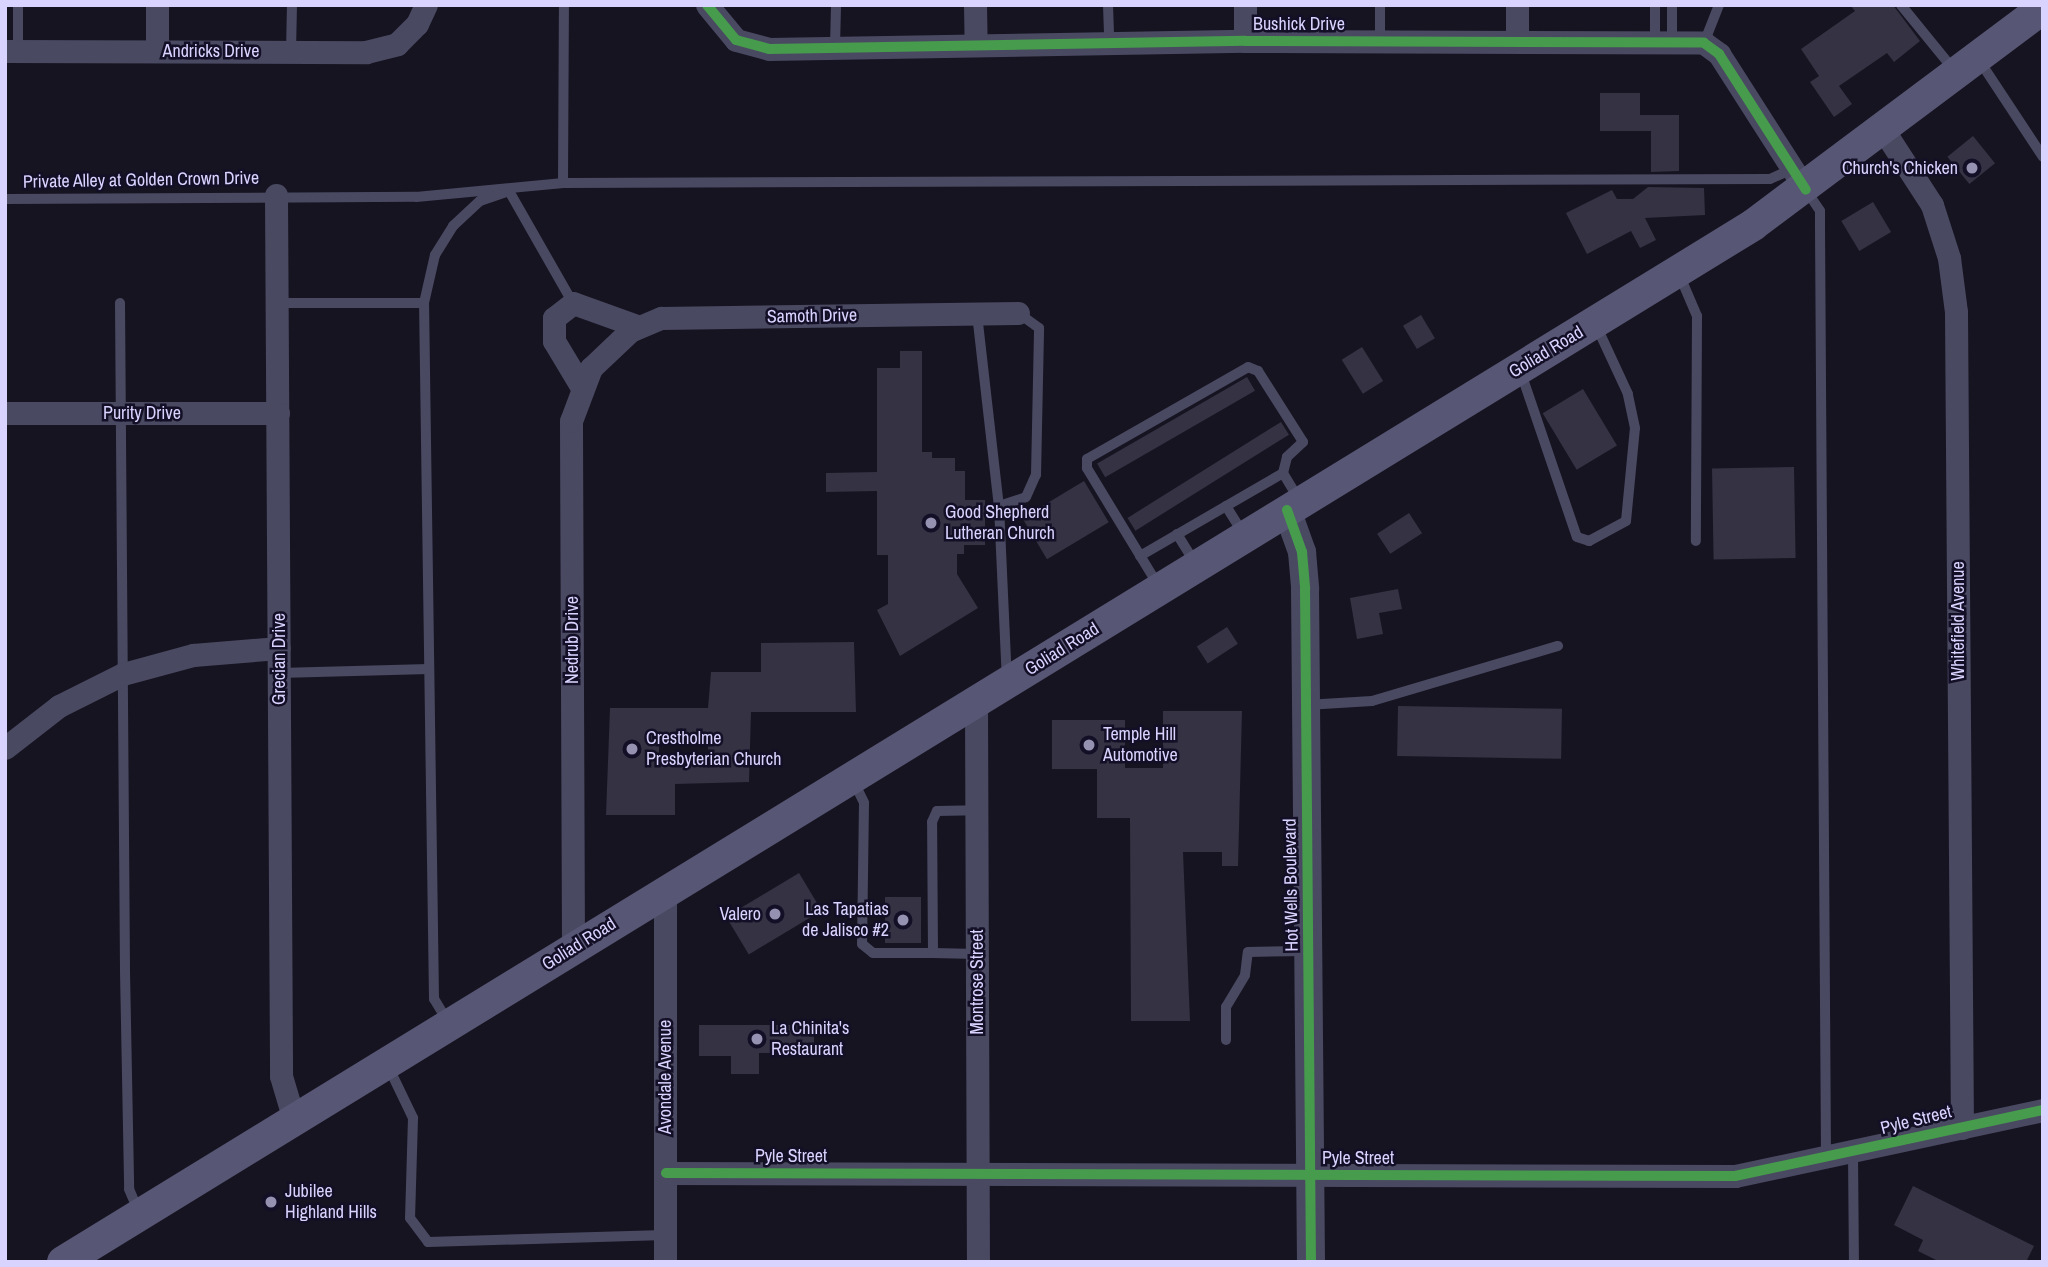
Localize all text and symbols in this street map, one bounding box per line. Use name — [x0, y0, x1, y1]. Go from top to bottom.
street label: Bushick Drive — [1253, 13, 1345, 35]
street label: Andricks Drive — [163, 40, 259, 62]
place label: Church's Chicken — [1842, 157, 1958, 179]
marker: Church's Chicken — [1964, 160, 1980, 176]
street label: Private Alley at Golden Crown Drive — [22, 167, 260, 193]
street label: Samoth Drive — [767, 304, 857, 328]
street label: Goliad Road — [1505, 321, 1587, 383]
street label: Purity Drive — [103, 402, 181, 424]
place label: Good Shepherd Lutheran Church — [945, 502, 1055, 544]
marker: Good Shepherd Lutheran Church — [923, 515, 939, 531]
street label: Whitefield Avenue — [1947, 561, 1969, 681]
street label: Nedrub Drive — [561, 596, 583, 684]
street label: Grecian Drive — [268, 613, 290, 705]
street label: Goliad Road — [1021, 618, 1103, 680]
place label: Temple Hill Automotive — [1103, 724, 1178, 766]
place label: Crestholme Presbyterian Church — [646, 728, 781, 770]
marker: Temple Hill Automotive — [1081, 737, 1097, 753]
marker: Crestholme Presbyterian Church — [624, 741, 640, 757]
street label: Hot Wells Boulevard — [1279, 818, 1303, 952]
place label: Las Tapatias de Jalisco #2 — [802, 899, 889, 942]
place label: Valero — [719, 903, 761, 925]
marker: Valero — [767, 906, 783, 922]
marker: Las Tapatias de Jalisco #2 — [895, 912, 911, 928]
street label: Goliad Road — [538, 913, 620, 975]
street label: Montrose Street — [966, 929, 988, 1035]
place label: La Chinita's Restaurant — [771, 1018, 849, 1060]
street label: Avondale Avenue — [654, 1019, 676, 1135]
marker: La Chinita's Restaurant — [749, 1031, 765, 1047]
street label: Pyle Street — [1878, 1101, 1954, 1139]
street label: Pyle Street — [755, 1145, 827, 1167]
street label: Pyle Street — [1322, 1147, 1394, 1169]
place label: Jubilee Highland Hills — [285, 1181, 377, 1224]
marker: Jubilee Highland Hills — [263, 1194, 279, 1210]

